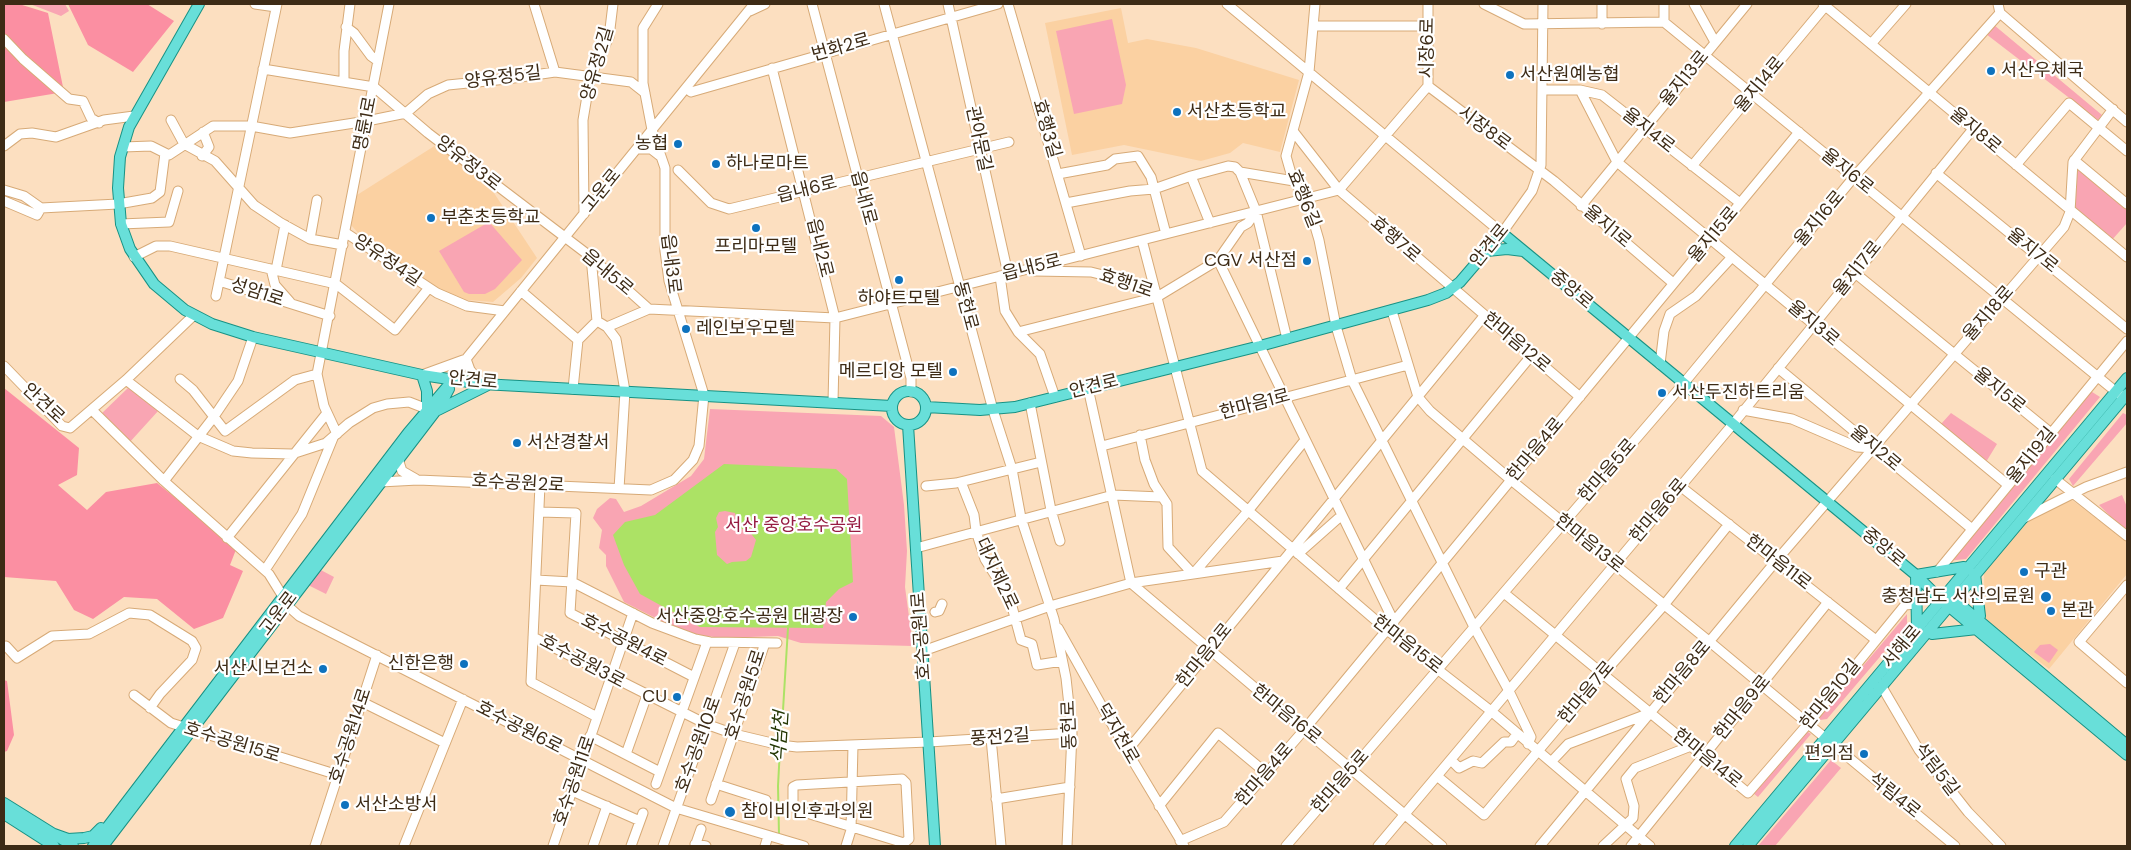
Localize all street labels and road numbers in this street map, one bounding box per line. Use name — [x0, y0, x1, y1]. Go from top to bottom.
street label: 시장6로 — [1417, 17, 1439, 79]
street label: 양유정2길 — [577, 24, 619, 104]
street label: 번화2로 — [809, 29, 873, 67]
street label: 율지13로 — [1656, 47, 1714, 111]
street label: 율지14로 — [1730, 53, 1790, 117]
street label: 양유정5길 — [463, 63, 543, 93]
street label: 명륜1로 — [350, 95, 382, 153]
street label: 효행3길 — [1027, 97, 1065, 161]
street label: 시장8로 — [1453, 102, 1515, 156]
street label: 율지8로 — [1945, 103, 2005, 159]
street label: 관아문길 — [961, 104, 995, 174]
street label: 율지4로 — [1617, 104, 1679, 158]
street label: 양유정3로 — [431, 132, 505, 196]
street label: 율지6로 — [1817, 144, 1877, 200]
street label: 고운로 — [578, 165, 626, 217]
street label: 효행6길 — [1282, 167, 1324, 231]
street label: 읍내1로 — [845, 168, 881, 228]
street label: 읍내6로 — [775, 172, 839, 208]
street label: 율지16로 — [1790, 187, 1850, 251]
street label: 율지1로 — [1579, 201, 1635, 253]
street label: 율지15로 — [1684, 203, 1744, 267]
street label: 효행7로 — [1366, 212, 1424, 268]
street label: 읍내2로 — [801, 216, 837, 280]
street label: 안견로 — [1466, 220, 1514, 272]
street label: 율지7로 — [2002, 224, 2062, 278]
street label: 양유정4길 — [349, 230, 425, 292]
street label: 읍내3로 — [656, 233, 684, 295]
street label: 율지17로 — [1829, 237, 1887, 301]
street label: 읍내5로 — [577, 245, 637, 301]
street label: 읍내5로 — [1000, 250, 1064, 286]
street label: 효행1로 — [1096, 265, 1156, 303]
street label: 중앙로 — [1545, 266, 1597, 314]
street label: 성암1로 — [227, 274, 287, 312]
street label: 동헌로 — [948, 279, 982, 333]
street label: 율지18로 — [1959, 282, 2019, 346]
street label: 율지3로 — [1783, 296, 1843, 352]
street label: 한마음12로 — [1478, 308, 1554, 378]
street label: 율지5로 — [1969, 364, 2029, 418]
street label: 안견로 — [447, 368, 499, 394]
street label: 안견로 — [1067, 371, 1121, 403]
street label: 안견로 — [17, 379, 69, 429]
street label: 한마음1로 — [1218, 385, 1292, 425]
street label: 한마음4로 — [1503, 414, 1569, 486]
street label: 율지2로 — [1845, 421, 1905, 477]
street label: 율지19길 — [2003, 423, 2061, 489]
street label: 한마음5로 — [1575, 435, 1641, 507]
street label: 호수공원2로 — [471, 471, 565, 497]
street label: 한마음6로 — [1626, 474, 1692, 548]
street label: 한마음13로 — [1550, 510, 1628, 578]
street label: 중앙로 — [1857, 524, 1909, 572]
street label: 한마음11로 — [1741, 531, 1815, 595]
street label: 대지제2로 — [970, 535, 1022, 613]
street label: 고운로 — [255, 588, 303, 640]
street label: 호수공원1로 — [908, 591, 936, 681]
street label: 호수공원4로 — [577, 610, 671, 672]
street label: 한마음15로 — [1368, 611, 1446, 679]
street label: 한마음2로 — [1173, 619, 1237, 693]
street label: 서해로 — [1878, 621, 1926, 673]
street label: 호수공원3로 — [536, 631, 628, 693]
street label: 한마음8로 — [1650, 636, 1716, 710]
street label: 호수공원5로 — [721, 647, 771, 743]
street label: 한마음10길 — [1796, 655, 1866, 735]
street label: 한마음7로 — [1554, 657, 1620, 729]
street label: 한마음9로 — [1710, 671, 1776, 745]
street label: 한마음16로 — [1247, 680, 1325, 750]
street label: 호수공원14로 — [325, 685, 377, 787]
street label: 호수공원10로 — [672, 694, 726, 796]
street label: 호수공원6로 — [472, 697, 566, 759]
street label: 동헌로 — [1058, 700, 1082, 750]
street label: 덕지천로 — [1091, 700, 1143, 768]
street label: 호수공원15로 — [181, 718, 283, 768]
street label: 풍전2길 — [969, 725, 1031, 751]
street label: 한마음14로 — [1668, 725, 1746, 793]
street label: 호수공원11로 — [549, 733, 601, 829]
street label: 한마음4로 — [1232, 739, 1298, 811]
street label: 석림5길 — [1909, 739, 1963, 801]
street label: 한마음5로 — [1308, 746, 1374, 818]
street label: 석림4로 — [1864, 769, 1924, 823]

